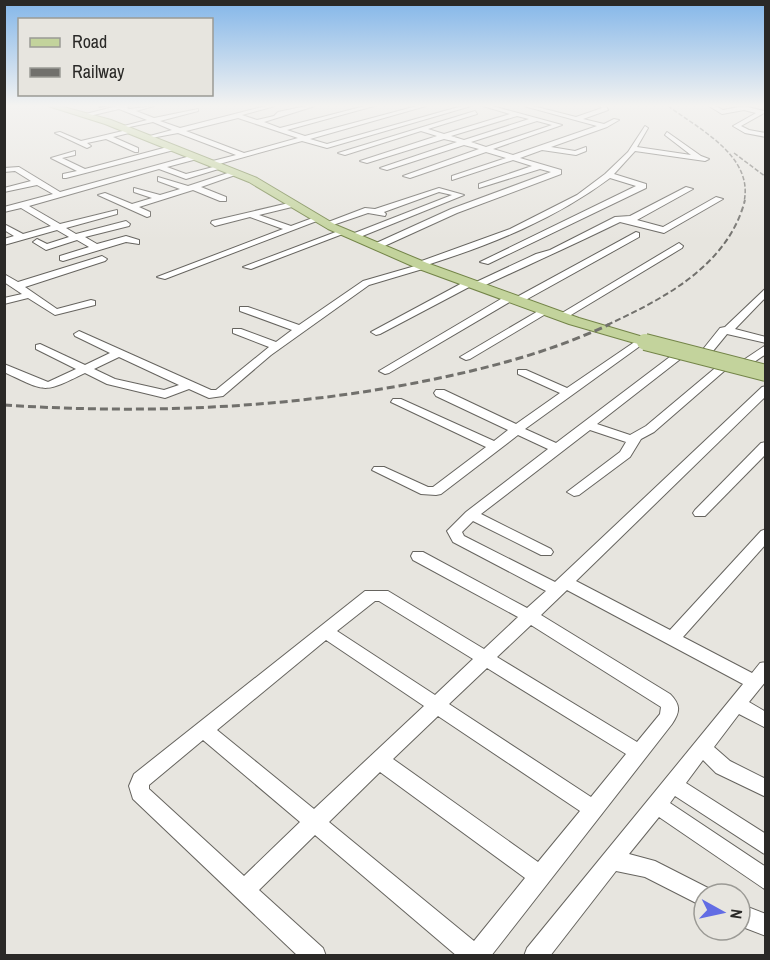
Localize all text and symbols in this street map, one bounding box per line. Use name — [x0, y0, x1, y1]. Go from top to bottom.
legend — [18, 18, 213, 96]
text: Road — [72, 29, 107, 54]
text: Railway — [72, 59, 125, 84]
north arrow — [692, 882, 752, 942]
text: N — [725, 908, 748, 920]

